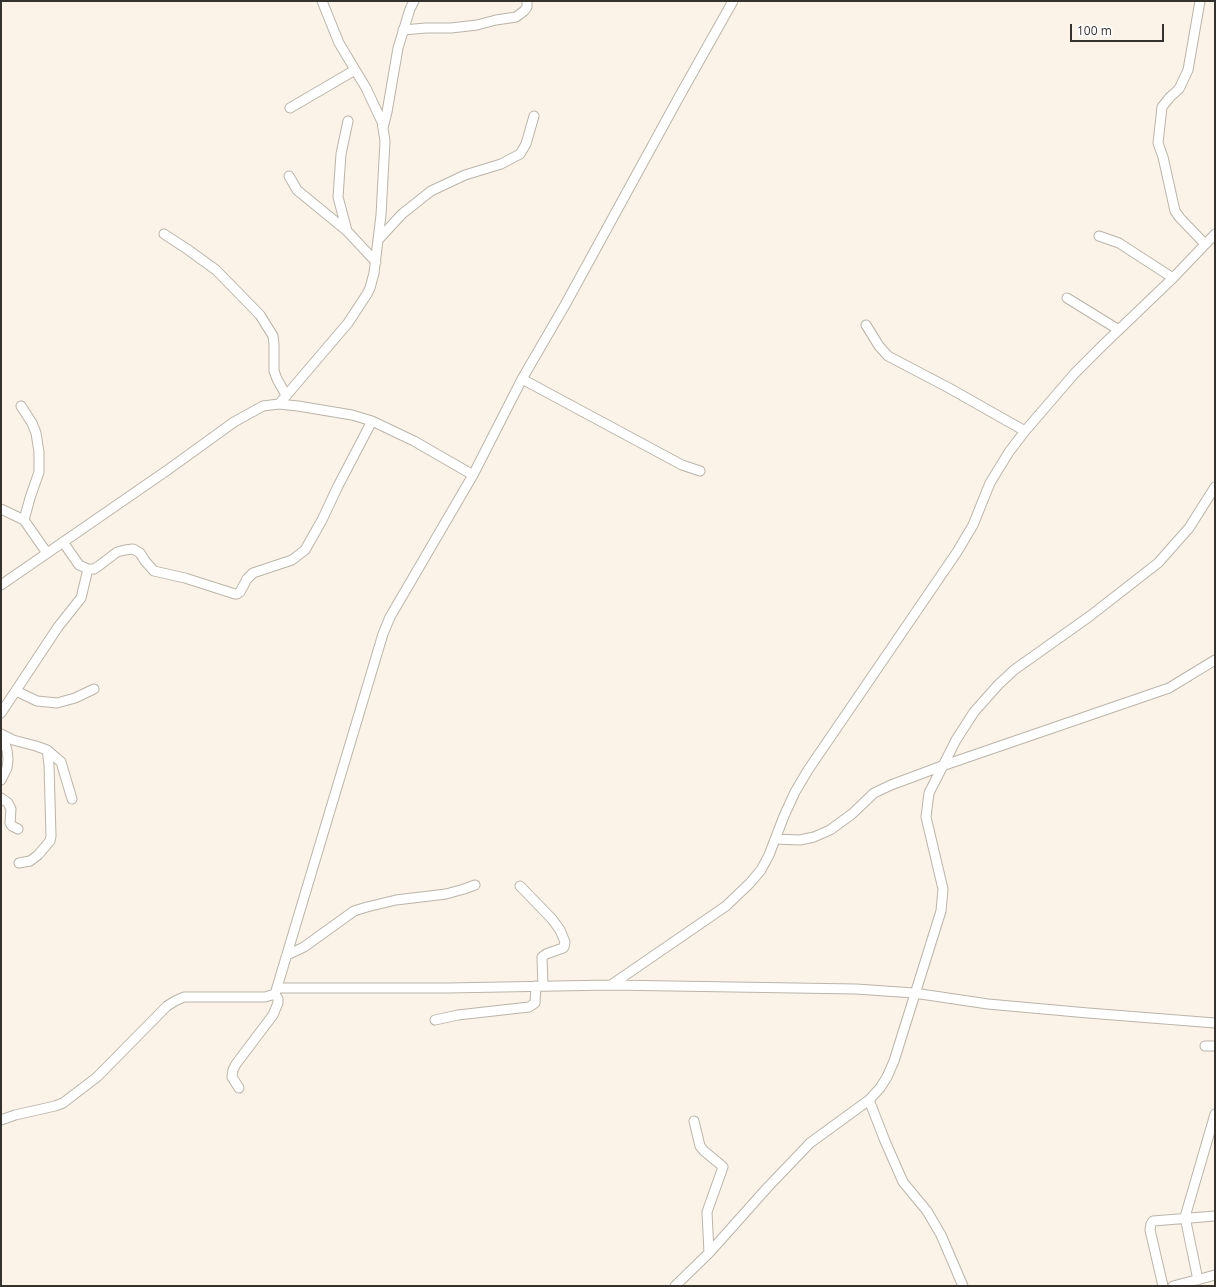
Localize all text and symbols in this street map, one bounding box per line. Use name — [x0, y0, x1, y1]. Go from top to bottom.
scale bar — [1072, 16, 1166, 42]
text: 100 m — [1077, 22, 1112, 39]

